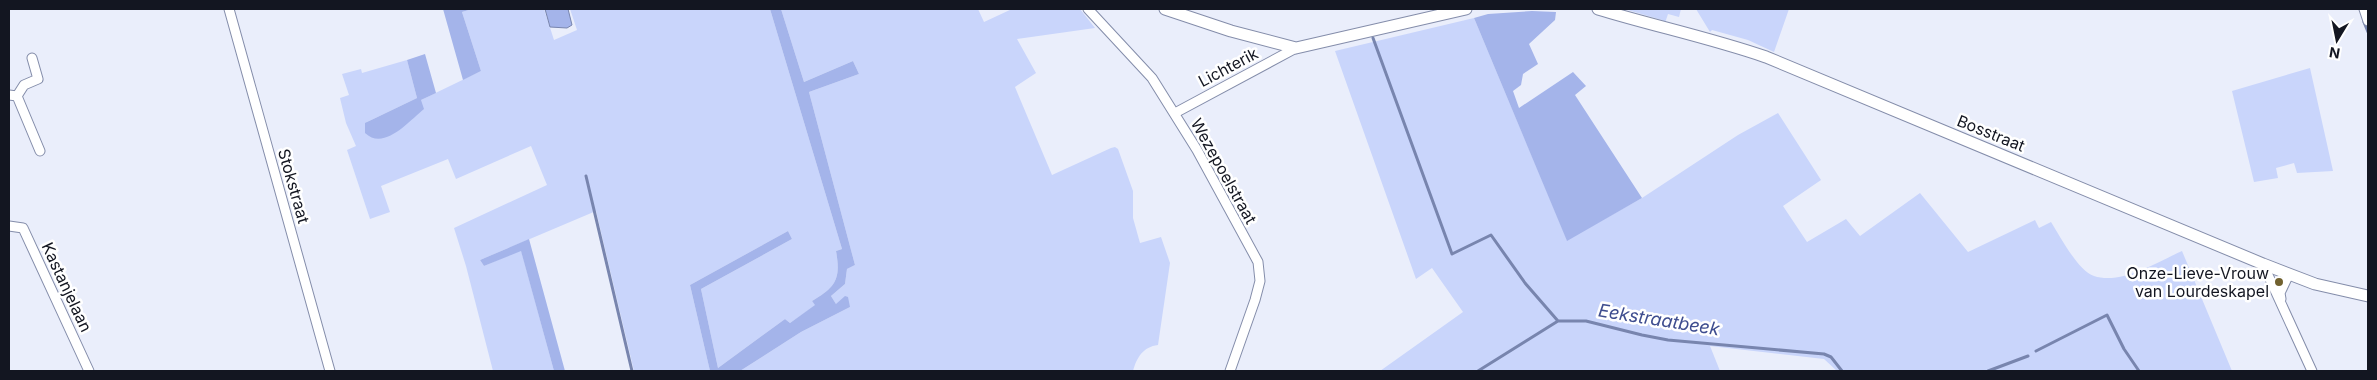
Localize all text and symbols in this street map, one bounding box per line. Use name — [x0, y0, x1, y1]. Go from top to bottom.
north arrow — [2312, 15, 2362, 65]
street label: Lichterik — [1195, 43, 1262, 91]
text: N — [2328, 44, 2341, 63]
street label: Bosstraat — [1954, 110, 2028, 156]
street label: Wezepoelstraat — [1187, 115, 1261, 227]
street label: Stokstraat — [274, 146, 314, 226]
street label: Kastanjelaan — [38, 239, 96, 335]
place label: Onze-Lieve-Vrouw van Lourdeskapel — [2127, 263, 2269, 301]
marker: Onze-Lieve-Vrouw van Lourdeskapel — [2273, 276, 2285, 288]
water label: Eekstraatbeek — [1597, 300, 1722, 340]

